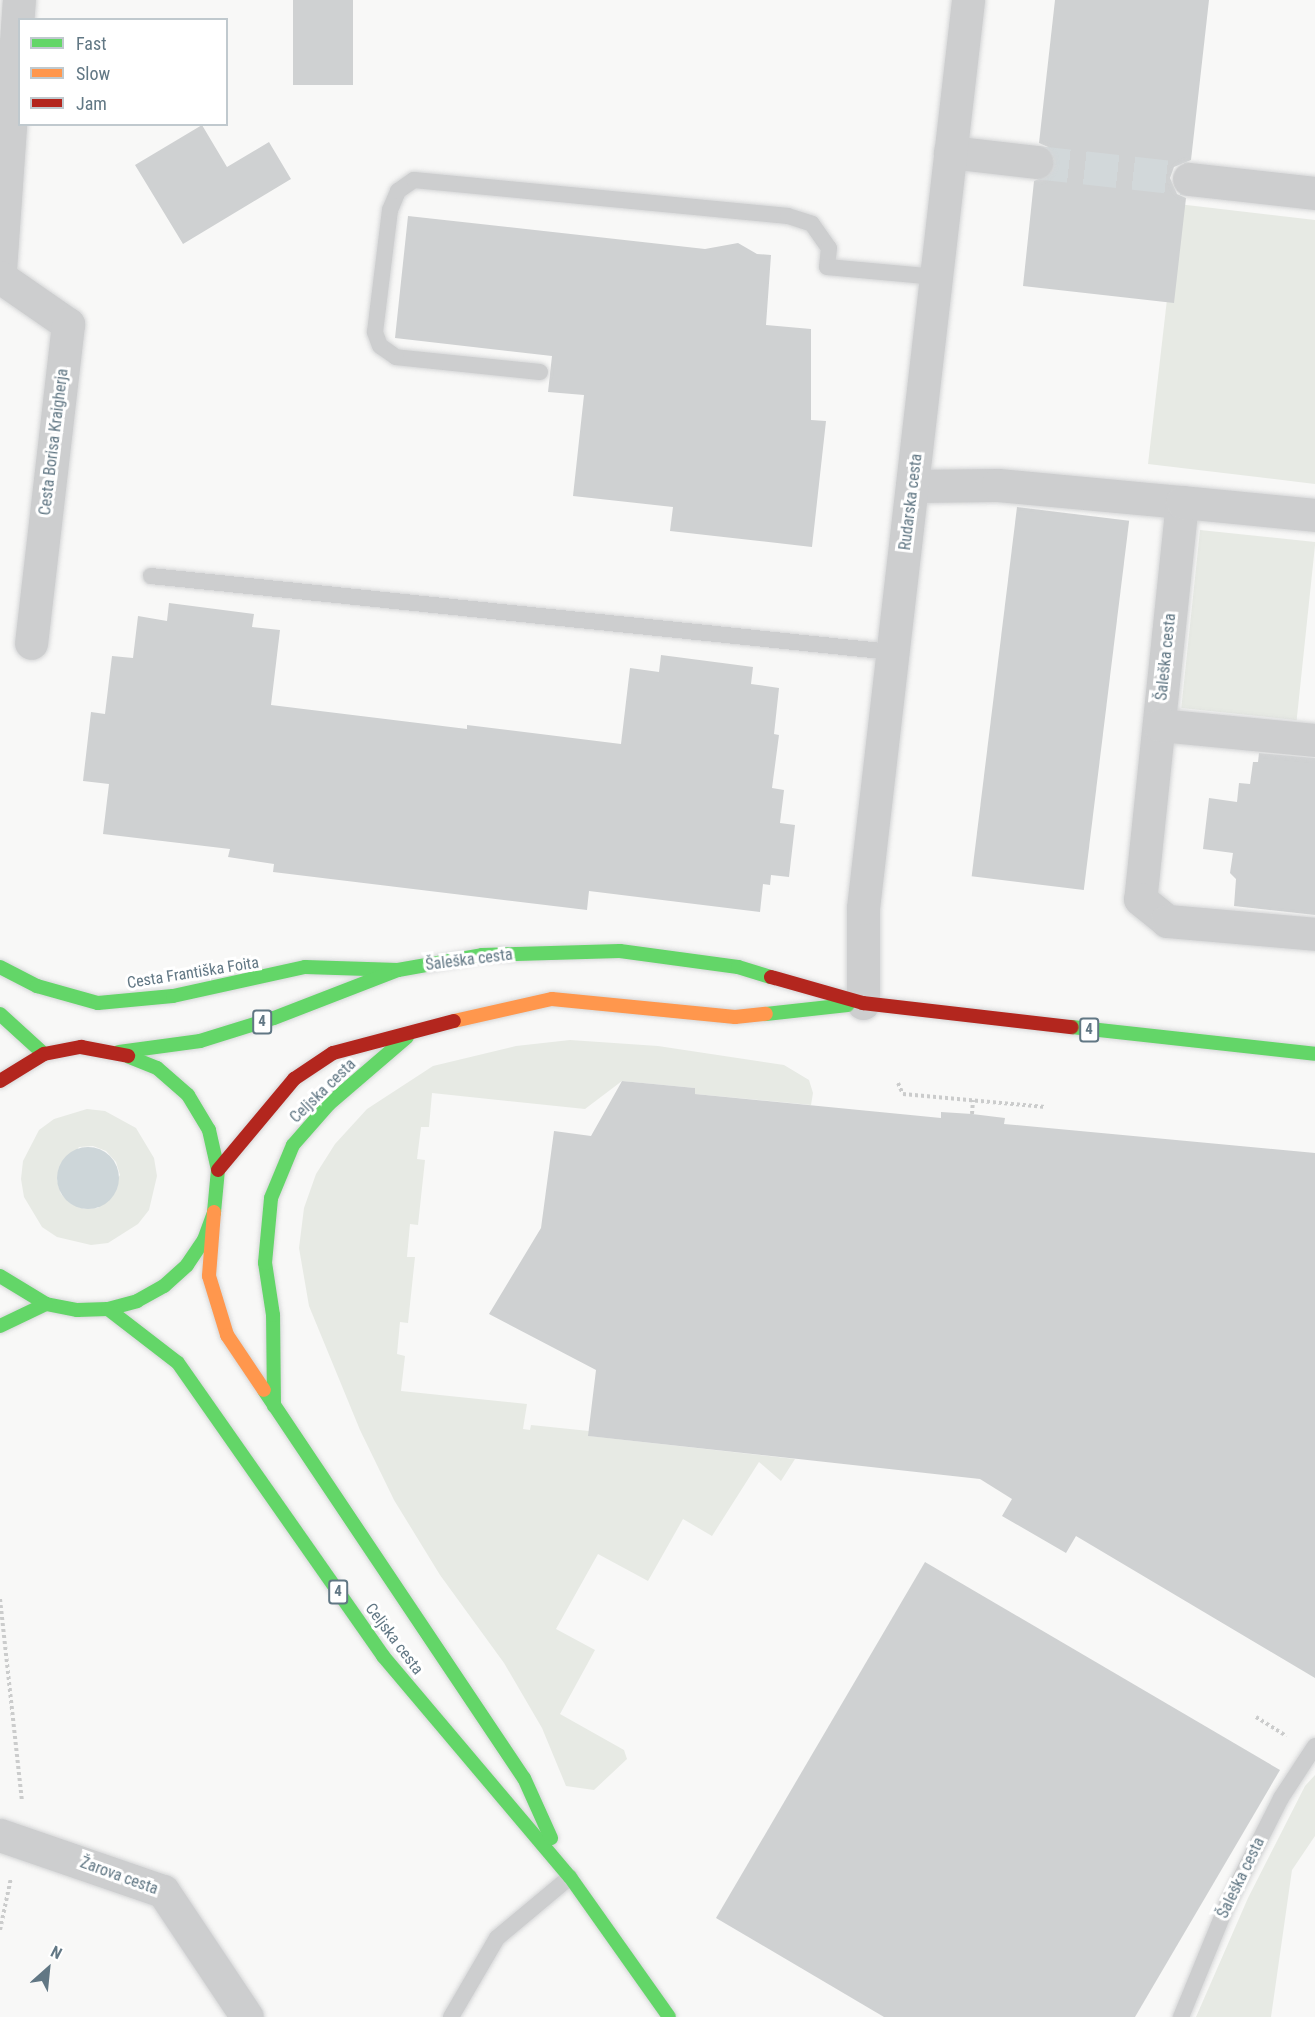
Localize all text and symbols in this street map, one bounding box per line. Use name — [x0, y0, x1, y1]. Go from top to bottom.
legend — [18, 18, 228, 126]
text: Fast — [76, 33, 107, 54]
text: Slow — [76, 63, 110, 84]
text: Jam — [76, 93, 107, 114]
street label: Cesta Borisa Kraigherja — [35, 368, 73, 516]
street label: Rudarska cesta — [896, 453, 926, 551]
street label: Šaleška cesta — [1152, 612, 1180, 702]
street label: Šaleška cesta — [424, 945, 514, 975]
street label: Cesta Františka Foita — [126, 953, 260, 993]
road number: 4 — [252, 1010, 272, 1034]
road number: 4 — [1078, 1018, 1100, 1042]
street label: Celjska cesta — [286, 1055, 360, 1127]
road number: 4 — [328, 1580, 348, 1604]
street label: Celjska cesta — [361, 1600, 427, 1678]
street label: Šaleška cesta — [1213, 1834, 1269, 1922]
street label: Žarova cesta — [78, 1853, 160, 1899]
north arrow — [18, 1939, 78, 1999]
text: N — [48, 1942, 65, 1963]

